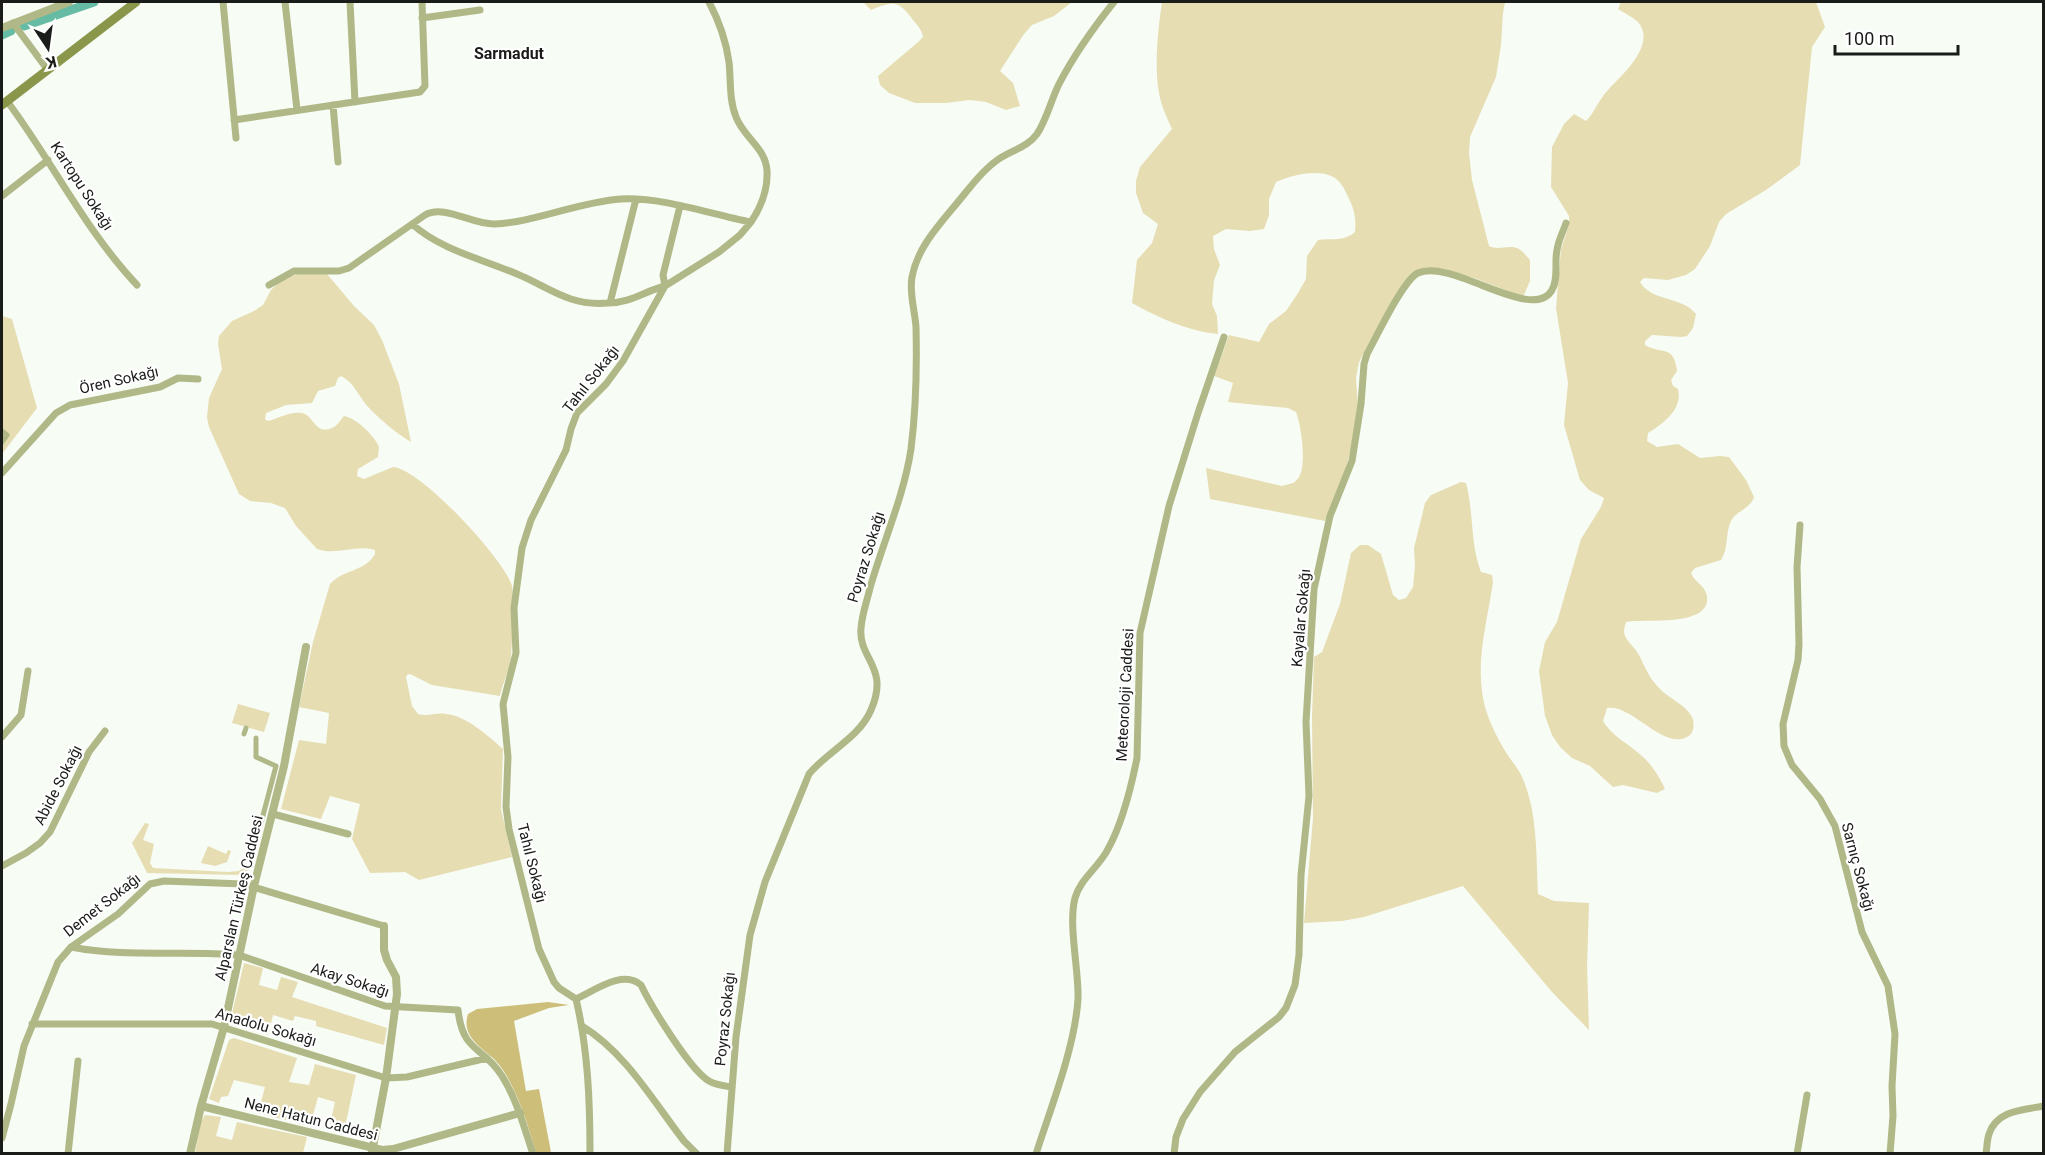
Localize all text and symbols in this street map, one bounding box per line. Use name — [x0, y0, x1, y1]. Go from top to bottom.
north arrow — [18, 18, 78, 78]
scale bar — [1835, 18, 1958, 56]
text: 100 m — [1844, 28, 1895, 49]
district label: Sarmadut — [474, 44, 545, 63]
text: K — [43, 52, 58, 73]
street label: Kartopu Sokağı — [47, 138, 117, 234]
street label: Tahıl Sokağı — [559, 342, 623, 416]
street label: Ören Sokağı — [78, 362, 160, 398]
street label: Poyraz Sokağı — [844, 509, 888, 605]
street label: Kayalar Sokağı — [1288, 568, 1314, 668]
street label: Meteoroloji Caddesi — [1113, 628, 1137, 762]
street label: Abide Sokağı — [30, 742, 86, 828]
street label: Alparslan Türkeş Caddesi — [211, 814, 267, 982]
street label: Sarnıç Sokağı — [1838, 821, 1878, 913]
street label: Tahıl Sokağı — [513, 822, 551, 904]
street label: Demet Sokağı — [60, 869, 144, 941]
street label: Akay Sokağı — [308, 959, 392, 1001]
street label: Poyraz Sokağı — [711, 971, 739, 1067]
street label: Anadolu Sokağı — [213, 1004, 319, 1050]
street label: Nene Hatun Caddesi — [242, 1094, 380, 1144]

